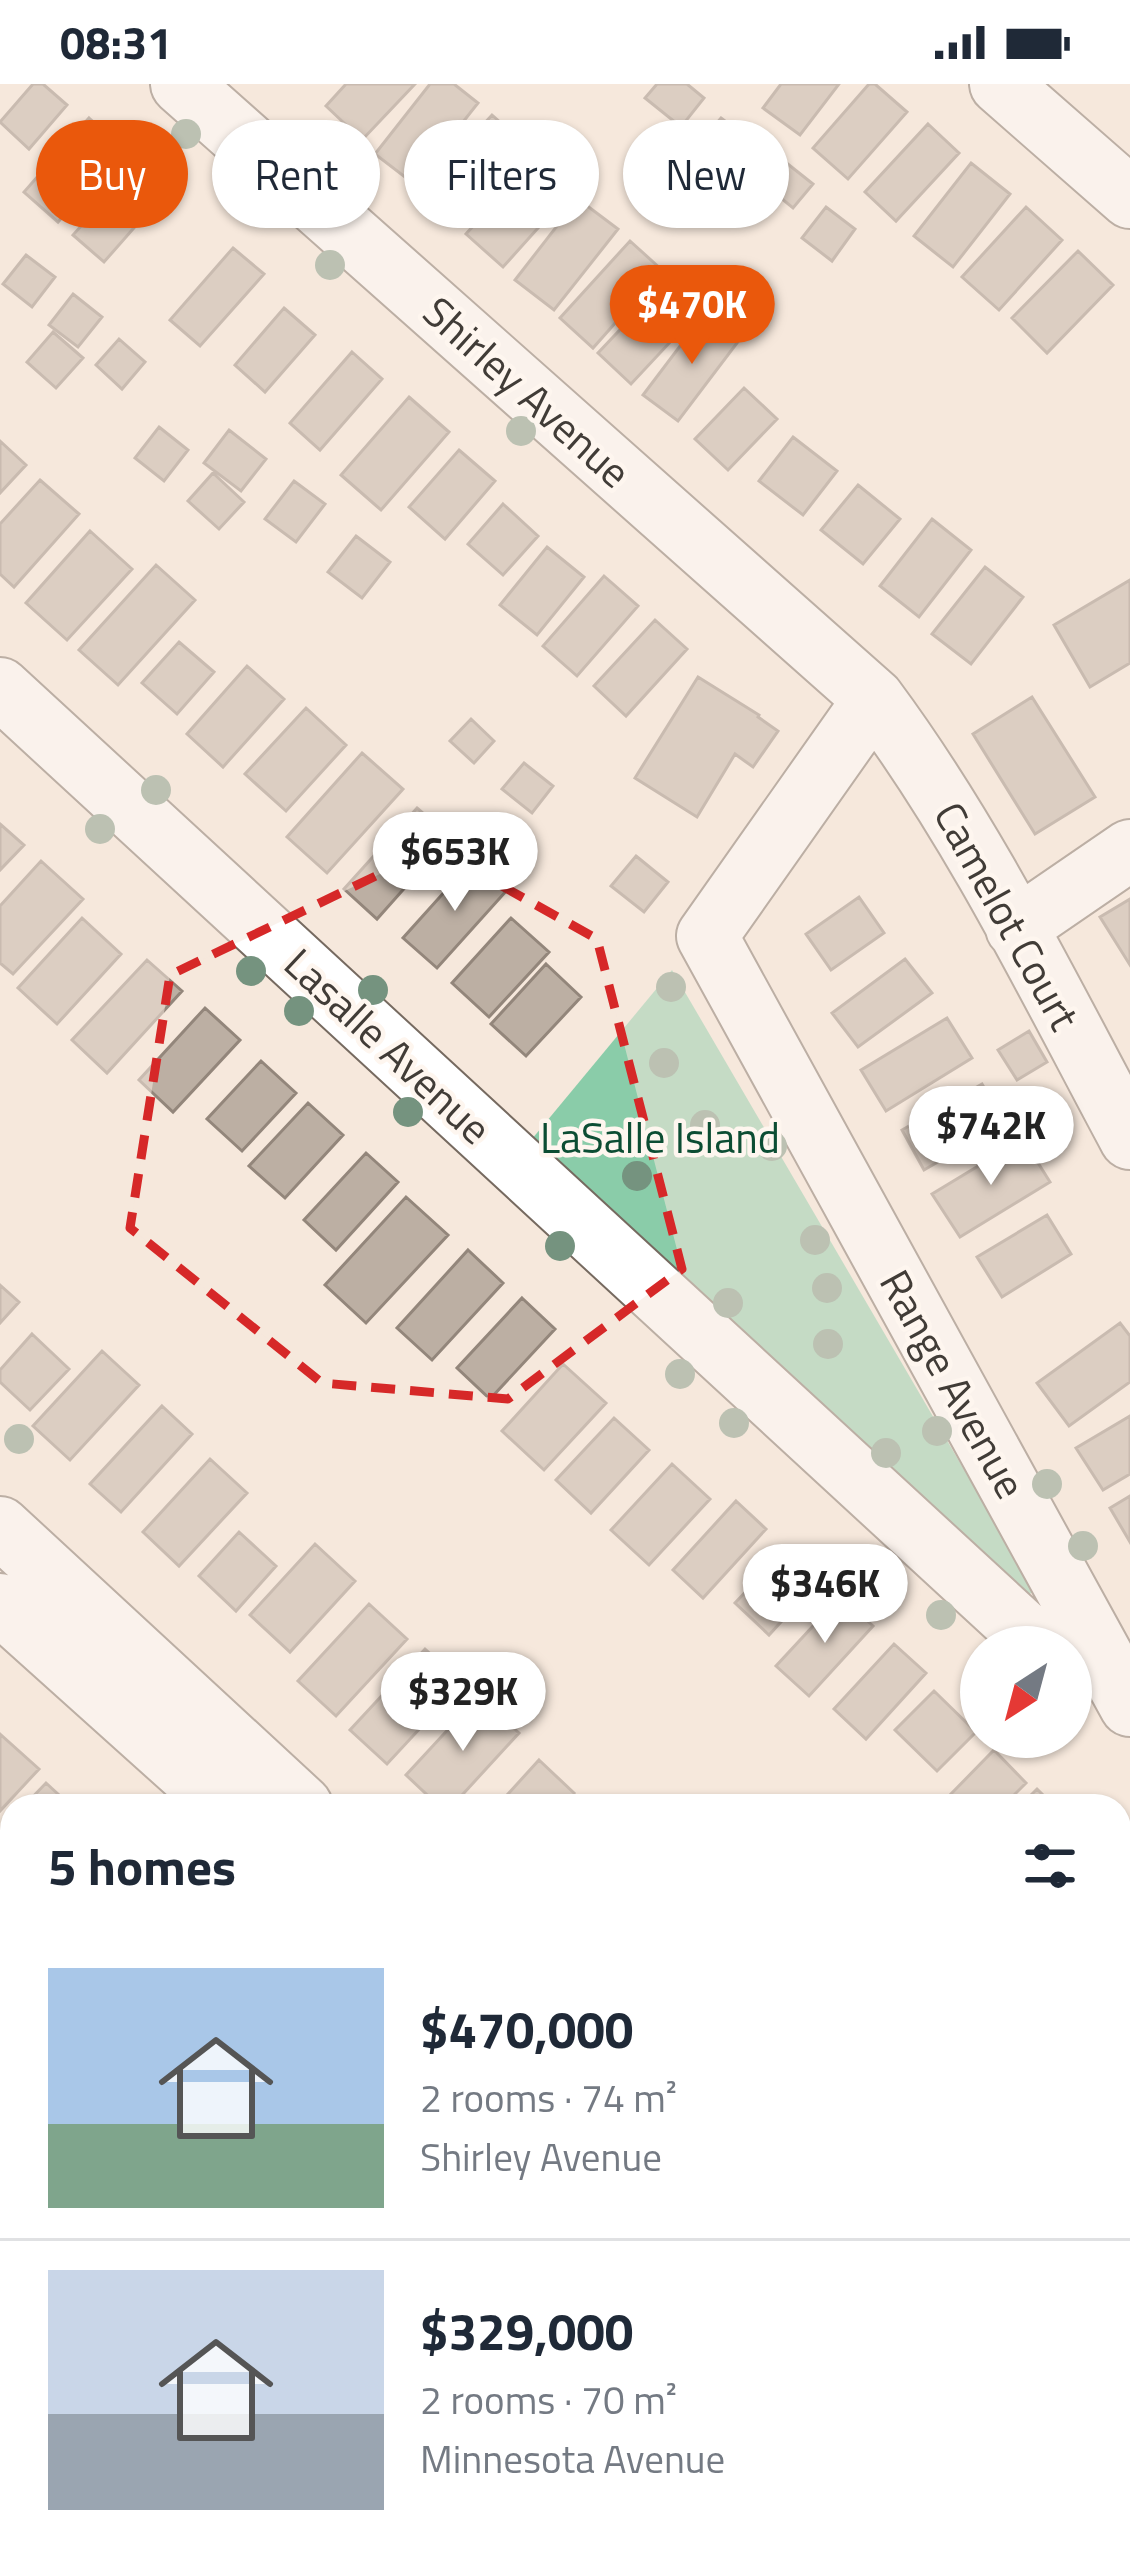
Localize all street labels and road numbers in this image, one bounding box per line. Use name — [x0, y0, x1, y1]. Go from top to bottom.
street label: Shirley Avenue — [409, 280, 646, 502]
street label: Camelot Court — [919, 790, 1097, 1041]
street label: Lasalle Avenue — [271, 932, 507, 1158]
street label: Range Avenue — [865, 1257, 1043, 1510]

